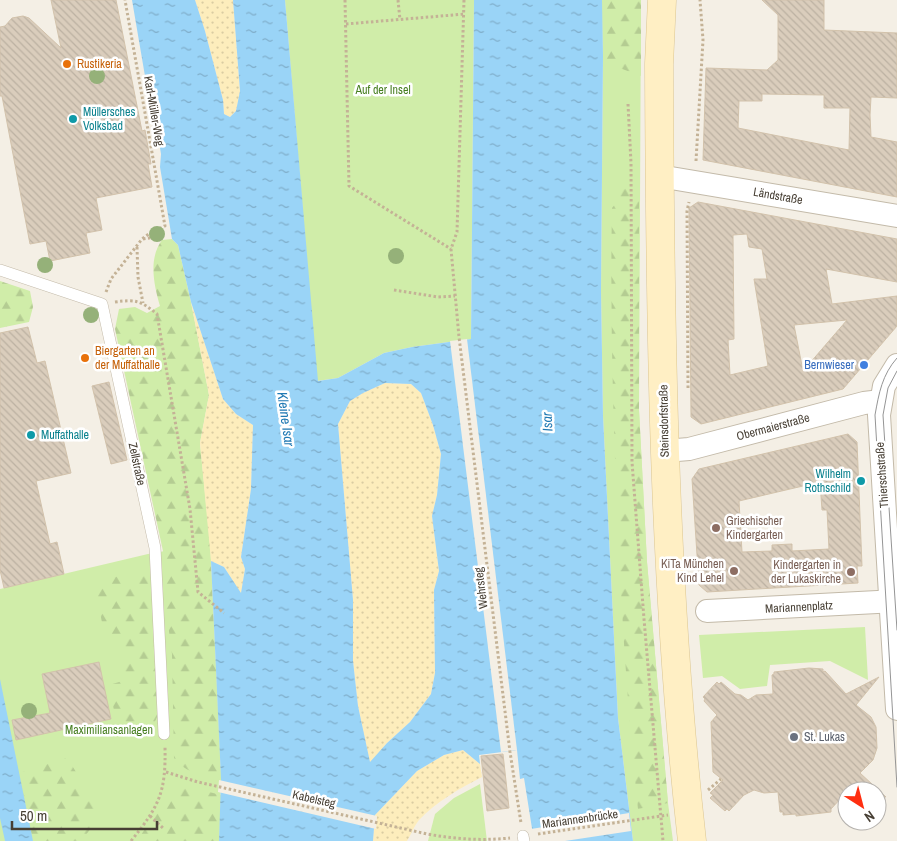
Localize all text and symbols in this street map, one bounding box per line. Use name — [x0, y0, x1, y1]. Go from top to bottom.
place label: Rustikeria — [77, 56, 122, 72]
marker: Rustikeria — [61, 58, 73, 70]
street label: Karl-Müller-Weg — [140, 75, 168, 148]
park label: Auf der Insel — [354, 82, 411, 98]
place label: Müllersches Volksbad — [83, 104, 136, 134]
marker: Müllersches Volksbad — [67, 113, 79, 125]
street label: Ländstraße — [752, 184, 804, 208]
place label: Biergarten an der Muffathalle — [95, 343, 160, 373]
marker: Biergarten an der Muffathalle — [79, 352, 91, 364]
place label: Bernwieser — [804, 357, 855, 373]
marker: Bernwieser — [858, 359, 870, 371]
street label: Steinsdorfstraße — [655, 384, 673, 458]
water label: Kleine Isar — [273, 391, 299, 449]
street label: Obermaierstraße — [735, 410, 811, 444]
water label: Isar — [537, 411, 556, 432]
place label: Muffathalle — [41, 427, 89, 443]
marker: Muffathalle — [25, 429, 37, 441]
street label: Zellstraße — [125, 441, 149, 487]
street label: Thierschstraße — [872, 441, 892, 509]
place label: Wilhelm Rothschild — [805, 466, 851, 496]
marker: Wilhelm Rothschild — [855, 475, 867, 487]
place label: Griechischer Kindergarten — [726, 513, 783, 543]
marker: Griechischer Kindergarten — [710, 522, 722, 534]
place label: KiTa München Kind Lehel — [661, 556, 724, 586]
place label: Kindergarten in der Lukaskirche — [771, 557, 841, 587]
marker: KiTa München Kind Lehel — [728, 565, 740, 577]
street label: Wehrsteg — [470, 566, 491, 610]
marker: Kindergarten in der Lukaskirche — [845, 566, 857, 578]
street label: Mariannenplatz — [765, 597, 833, 617]
park label: Maximiliansanlagen — [65, 722, 153, 738]
place label: St. Lukas — [804, 729, 845, 745]
marker: St. Lukas — [788, 731, 800, 743]
north arrow — [837, 781, 887, 831]
street label: Kabelsteg — [291, 786, 338, 812]
scale bar — [12, 798, 158, 830]
text: 50 m — [20, 805, 47, 826]
street label: Mariannenbrücke — [541, 806, 619, 832]
text: N — [861, 807, 878, 826]

